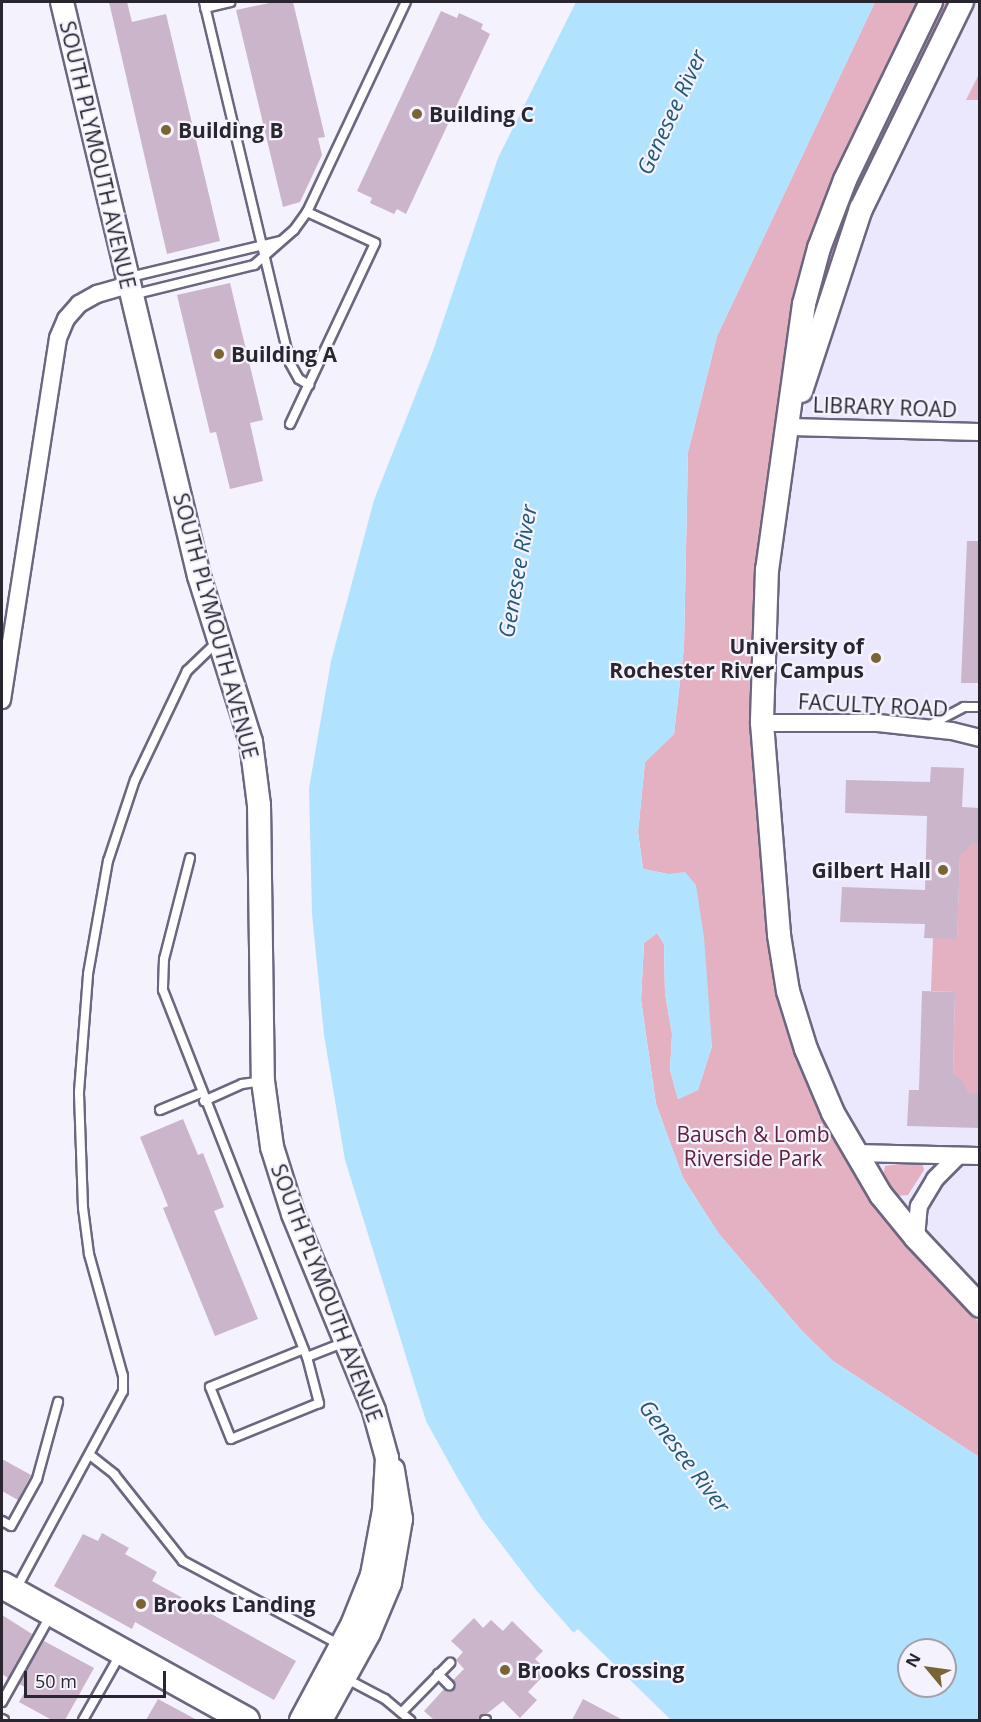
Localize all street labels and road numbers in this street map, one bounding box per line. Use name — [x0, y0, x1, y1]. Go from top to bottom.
street label: SOUTH PLYMOUTH AVENUE — [55, 19, 141, 291]
street label: LIBRARY ROAD — [812, 392, 958, 422]
street label: SOUTH PLYMOUTH AVENUE — [168, 490, 264, 762]
street label: FACULTY ROAD — [797, 688, 949, 722]
street label: SOUTH PLYMOUTH AVENUE — [266, 1160, 388, 1426]

